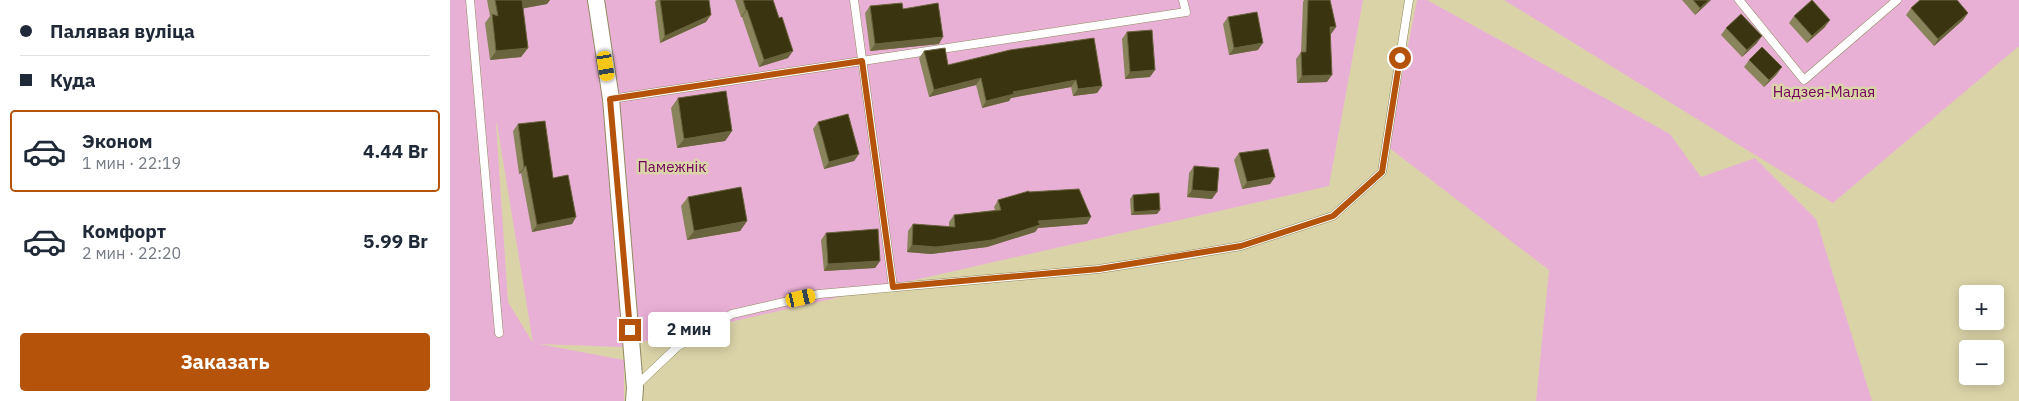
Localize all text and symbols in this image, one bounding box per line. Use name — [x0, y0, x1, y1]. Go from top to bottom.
text: Палявая вуліца — [50, 19, 195, 43]
route start — [1389, 47, 1411, 69]
car — [596, 50, 615, 82]
text: Куда — [50, 68, 95, 92]
park label: Надзея-Малая — [1773, 82, 1875, 101]
icon: car — [22, 129, 67, 174]
text: Эконом — [82, 129, 153, 153]
text: 4.44 Br — [363, 139, 428, 163]
text: 1 мин · 22:19 — [82, 153, 181, 173]
park label: Памежнік — [637, 157, 707, 176]
icon: car — [22, 219, 67, 264]
text: Комфорт — [82, 219, 166, 243]
text: 5.99 Br — [363, 229, 428, 253]
text: 2 мин · 22:20 — [82, 243, 181, 263]
map controls — [1959, 285, 2004, 385]
button: + — [1959, 285, 2004, 330]
car — [784, 287, 817, 309]
callout: 2 мин — [648, 312, 730, 348]
route end — [619, 319, 641, 341]
text: 2 мин — [667, 319, 711, 339]
button: Заказать — [20, 333, 430, 391]
button: − — [1959, 340, 2004, 385]

